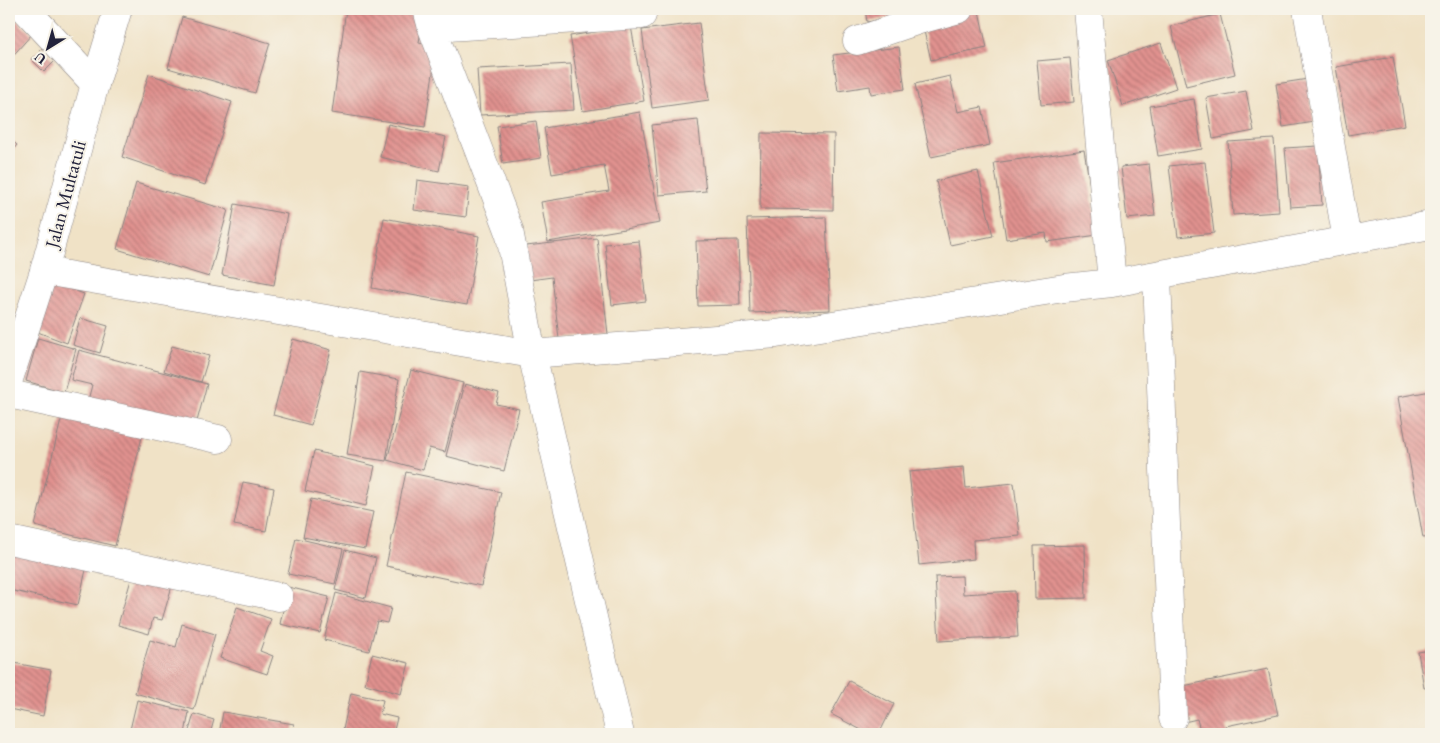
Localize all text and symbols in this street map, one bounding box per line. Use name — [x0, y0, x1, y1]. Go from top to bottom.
north arrow — [22, 22, 72, 72]
text: U — [30, 48, 50, 69]
street label: Jalan Multatuli — [39, 137, 92, 253]

